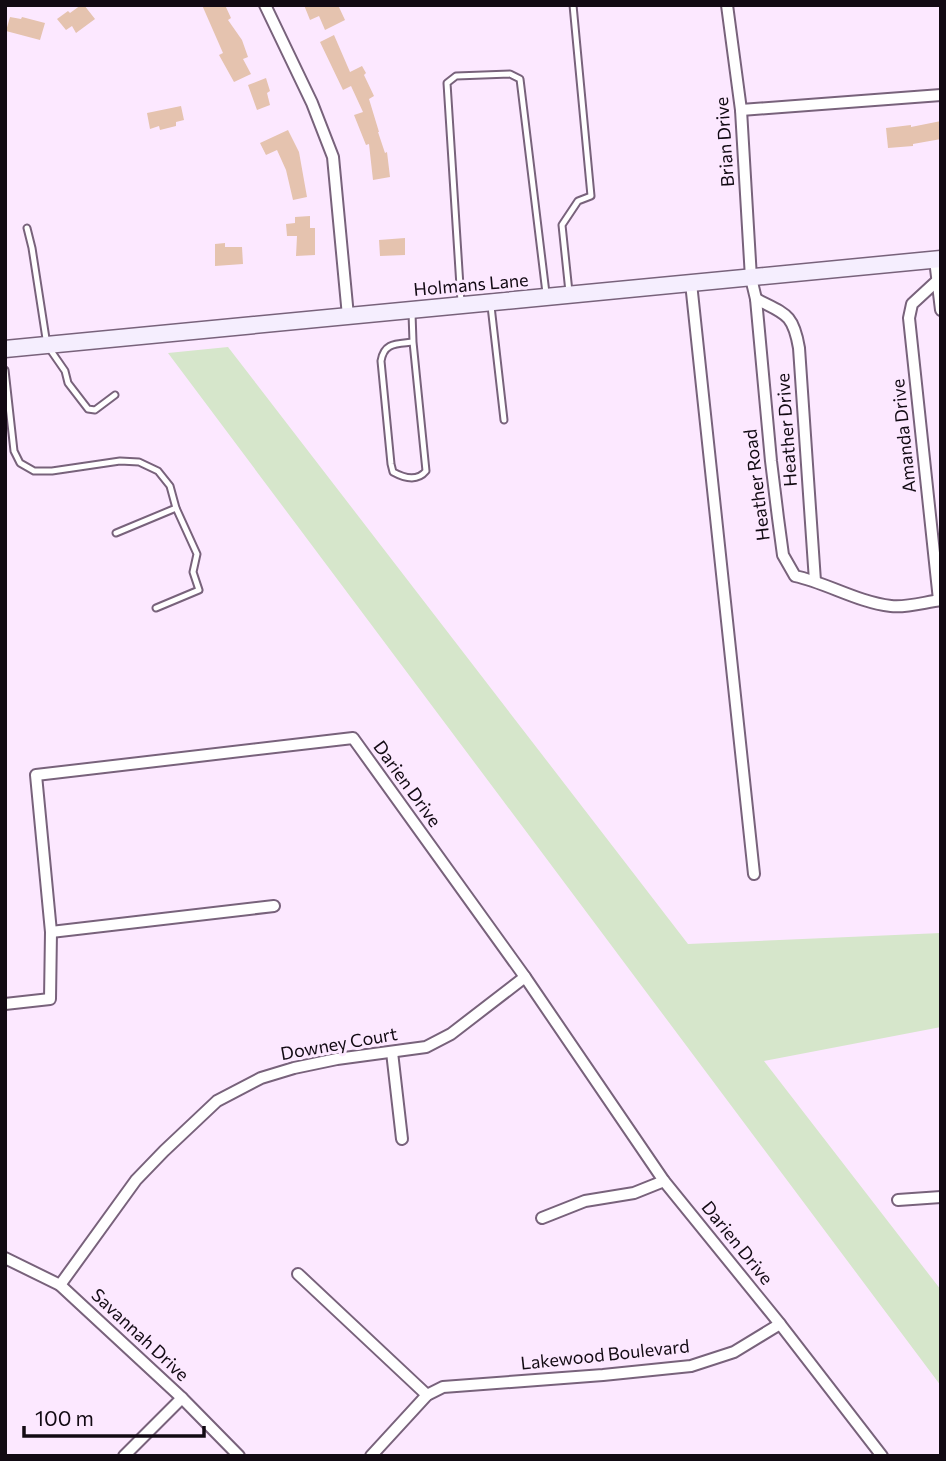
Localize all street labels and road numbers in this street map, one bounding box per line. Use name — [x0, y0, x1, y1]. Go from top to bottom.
street label: Brian Drive — [710, 96, 738, 188]
street label: Holmans Lane — [412, 268, 529, 300]
street label: Heather Drive — [771, 373, 801, 488]
street label: Amanda Drive — [886, 378, 920, 494]
street label: Heather Road — [738, 428, 774, 542]
street label: Darien Drive — [369, 736, 446, 831]
street label: Downey Court — [279, 1022, 399, 1064]
street label: Darien Drive — [697, 1196, 778, 1289]
street label: Savannah Drive — [87, 1283, 194, 1385]
street label: Lakewood Boulevard — [519, 1334, 690, 1374]

